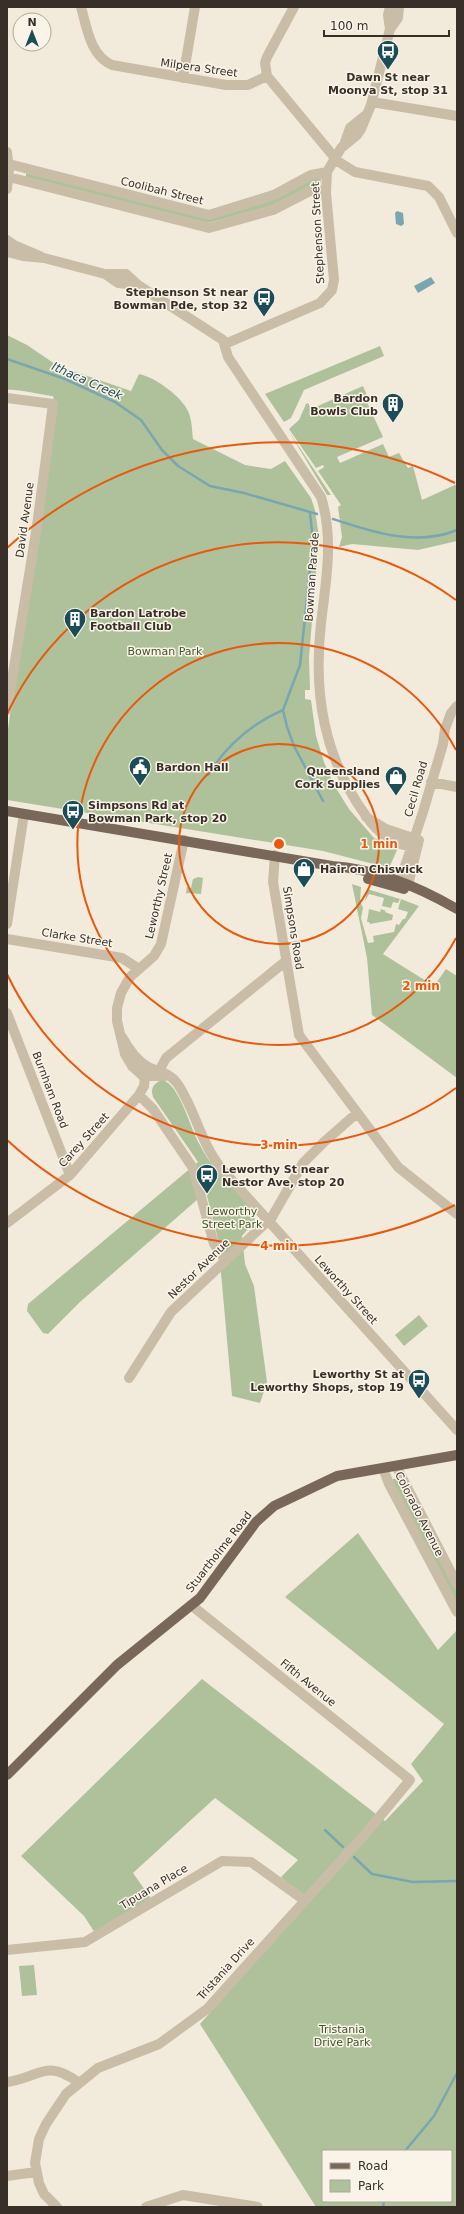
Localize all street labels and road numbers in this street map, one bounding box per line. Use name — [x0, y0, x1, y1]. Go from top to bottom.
street label: Milpera Street — [160, 56, 239, 80]
street label: Coolibah Street — [119, 174, 205, 208]
street label: Stephenson Street — [309, 181, 327, 284]
street label: David Avenue — [13, 481, 37, 559]
street label: Bowman Parade — [302, 532, 322, 622]
street label: Cecil Road — [402, 759, 430, 819]
street label: Leworthy Street — [143, 851, 175, 940]
street label: Simpsons Road — [280, 886, 306, 970]
street label: Clarke Street — [41, 926, 114, 950]
street label: Burnham Road — [29, 1050, 71, 1130]
street label: Carey Street — [56, 1110, 112, 1170]
street label: Nestor Avenue — [165, 1236, 233, 1302]
street label: Leworthy Street — [312, 1253, 381, 1327]
street label: Colorado Avenue — [392, 1469, 446, 1559]
street label: Stuartholme Road — [183, 1509, 255, 1595]
street label: Fifth Avenue — [278, 1657, 339, 1710]
street label: Tipuana Place — [117, 1862, 190, 1913]
street label: Tristania Drive — [194, 1935, 257, 2003]

